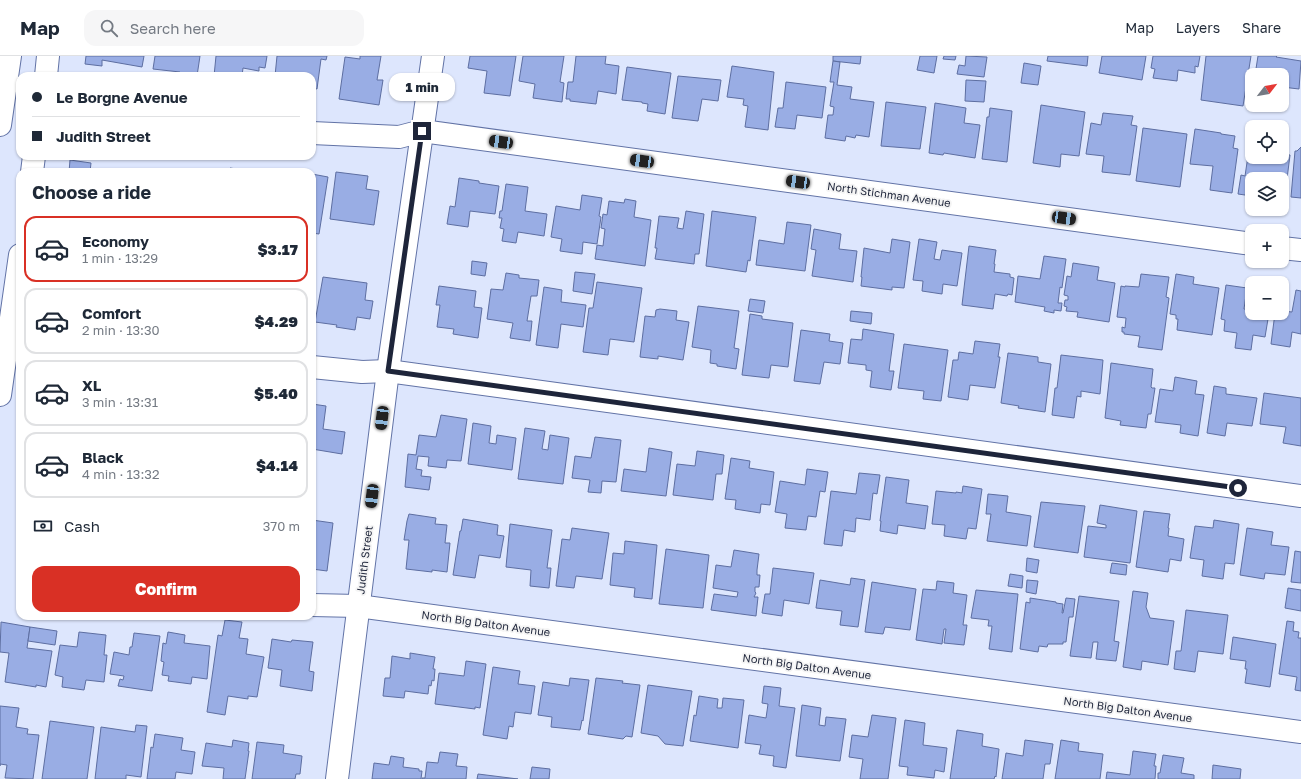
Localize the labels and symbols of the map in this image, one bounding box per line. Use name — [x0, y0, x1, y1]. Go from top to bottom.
north arrow — [1245, 68, 1289, 112]
callout: 1 min — [389, 73, 455, 101]
route end — [413, 122, 431, 140]
car — [488, 134, 514, 150]
car — [629, 153, 655, 169]
car — [785, 174, 811, 190]
street label: North Stichman Avenue — [826, 179, 952, 209]
car — [1051, 210, 1077, 226]
car — [375, 405, 389, 431]
route start — [1229, 479, 1247, 497]
car — [365, 483, 379, 509]
street label: Judith Street — [353, 525, 375, 595]
street label: North Big Dalton Avenue — [421, 608, 551, 638]
street label: North Big Dalton Avenue — [742, 651, 872, 681]
street label: North Big Dalton Avenue — [1063, 694, 1193, 724]

